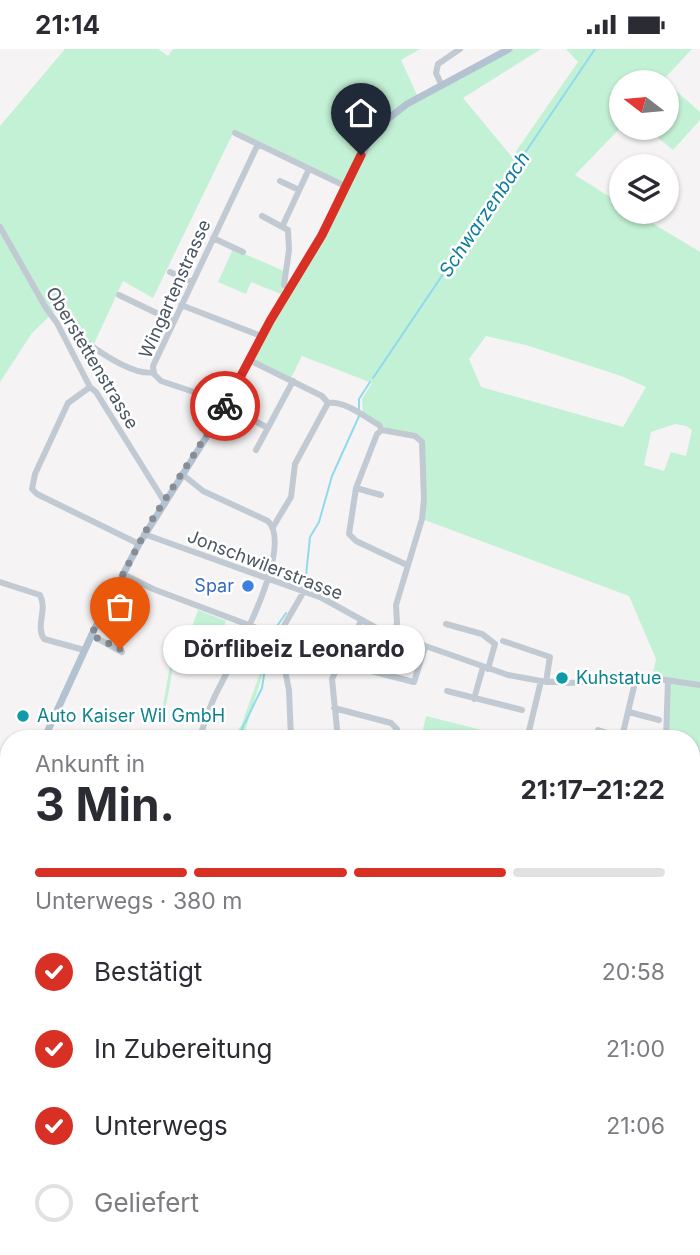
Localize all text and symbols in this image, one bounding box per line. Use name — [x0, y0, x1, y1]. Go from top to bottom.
text: 21:14 — [35, 9, 100, 40]
north arrow — [609, 70, 679, 140]
map controls — [609, 70, 679, 224]
pin — [331, 83, 391, 155]
icon: home — [342, 94, 380, 132]
water label: Schwarzenbach — [434, 147, 535, 281]
button: layers — [609, 154, 679, 224]
street label: Wingartenstrasse — [135, 216, 215, 361]
street label: Oberstettenstrasse — [42, 283, 143, 433]
courier — [190, 371, 260, 441]
icon: bike — [206, 387, 244, 425]
street label: Jonschwilerstrasse — [185, 525, 346, 604]
place label: Spar — [194, 575, 234, 596]
pin — [90, 577, 150, 649]
marker: Spar — [240, 578, 256, 594]
icon: bag — [101, 588, 139, 626]
callout: Dörflibeiz Leonardo — [162, 625, 424, 673]
text: Dörflibeiz Leonardo — [183, 635, 405, 663]
place label: Kuhstatue — [576, 667, 661, 688]
marker: Kuhstatue — [554, 670, 570, 686]
place label: Auto Kaiser Wil GmbH — [37, 705, 225, 726]
marker: Auto Kaiser Wil GmbH — [15, 708, 31, 724]
text: Ankunft in — [35, 750, 145, 778]
text: 21:17–21:22 — [520, 774, 665, 805]
text: 3 Min. — [35, 776, 175, 832]
text: Unterwegs · 380 m — [35, 887, 242, 915]
icon: check — [35, 953, 73, 991]
text: Bestätigt — [94, 956, 202, 987]
text: 20:58 — [602, 958, 665, 986]
icon: check — [35, 1030, 73, 1068]
text: In Zubereitung — [94, 1033, 272, 1064]
text: 21:00 — [606, 1035, 665, 1063]
icon: check — [35, 1107, 73, 1145]
text: Unterwegs — [94, 1110, 228, 1141]
text: 21:06 — [606, 1112, 665, 1140]
text: Geliefert — [94, 1187, 199, 1218]

